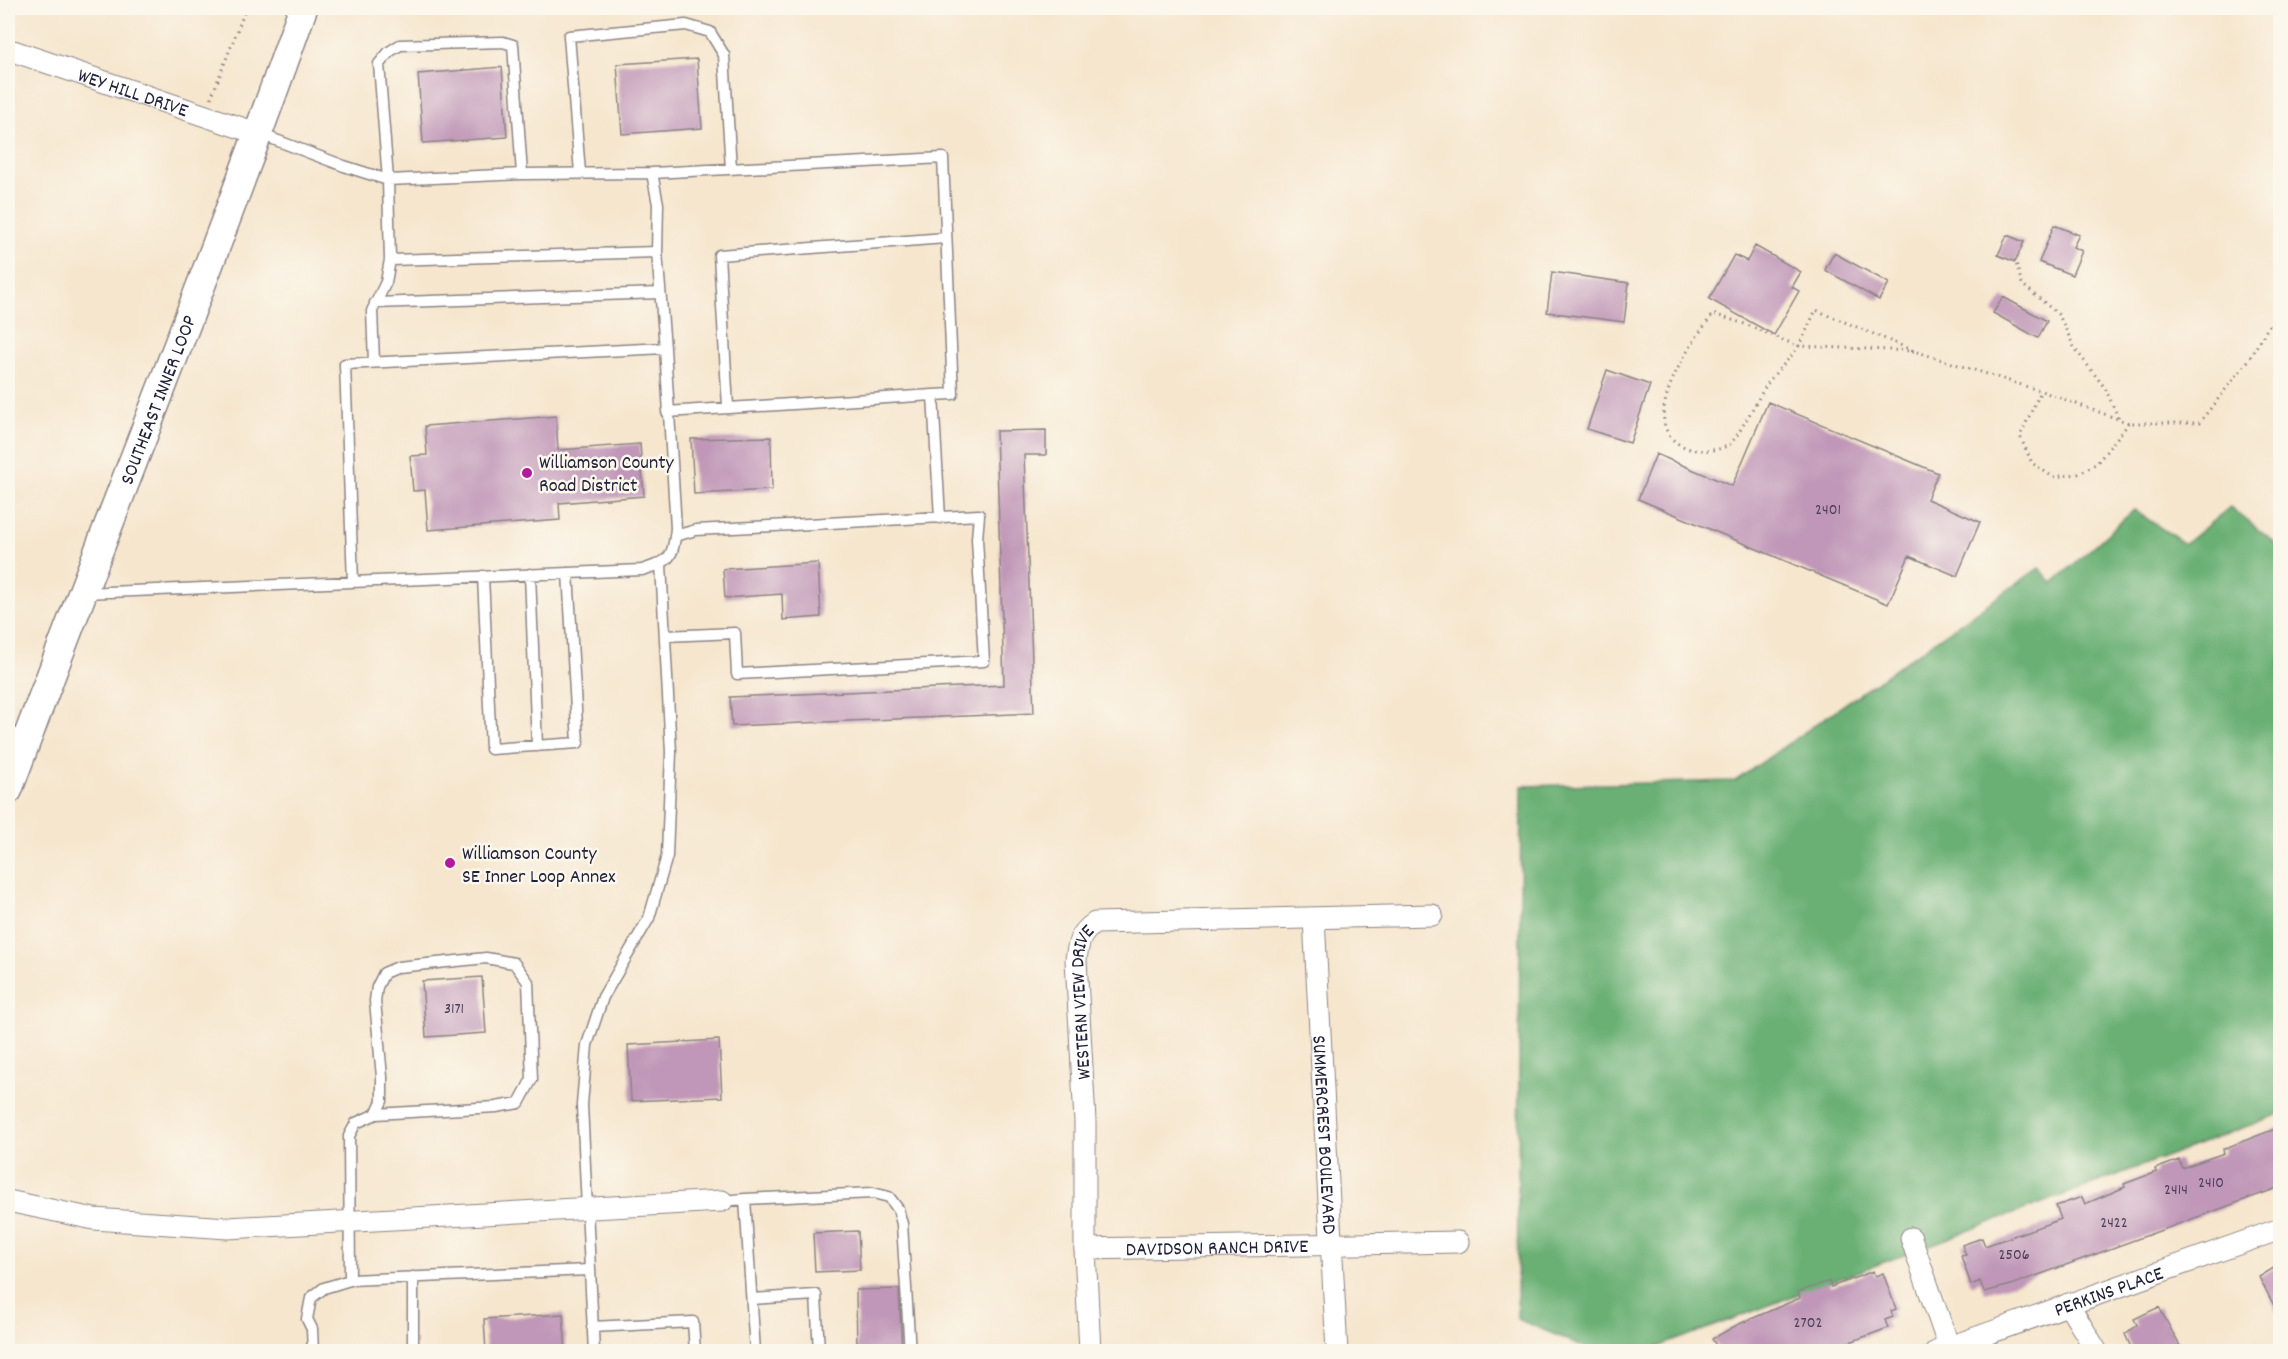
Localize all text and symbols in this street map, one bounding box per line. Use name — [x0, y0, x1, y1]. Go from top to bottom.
street label: WEY HILL DRIVE — [73, 63, 191, 126]
street label: SOUTHEAST INNER LOOP — [114, 312, 205, 489]
place label: Williamson County Road District — [539, 450, 675, 501]
marker: Williamson County Road District — [520, 466, 534, 480]
house number: 2401 — [1815, 499, 1841, 522]
place label: Williamson County SE Inner Loop Annex — [462, 841, 616, 892]
marker: Williamson County SE Inner Loop Annex — [443, 856, 457, 870]
street label: WESTERN VIEW DRIVE — [1065, 919, 1102, 1080]
house number: 3171 — [444, 998, 464, 1021]
street label: SUMMERCREST BOULEVARD — [1303, 1035, 1342, 1235]
house number: 2410 — [2198, 1172, 2224, 1195]
house number: 2414 — [2164, 1179, 2188, 1202]
house number: 2422 — [2100, 1212, 2128, 1235]
street label: DAVIDSON RANCH DRIVE — [1126, 1234, 1309, 1265]
house number: 2506 — [1999, 1244, 2030, 1267]
street label: PERKINS PLACE — [2051, 1261, 2168, 1326]
house number: 2702 — [1794, 1312, 1822, 1335]

